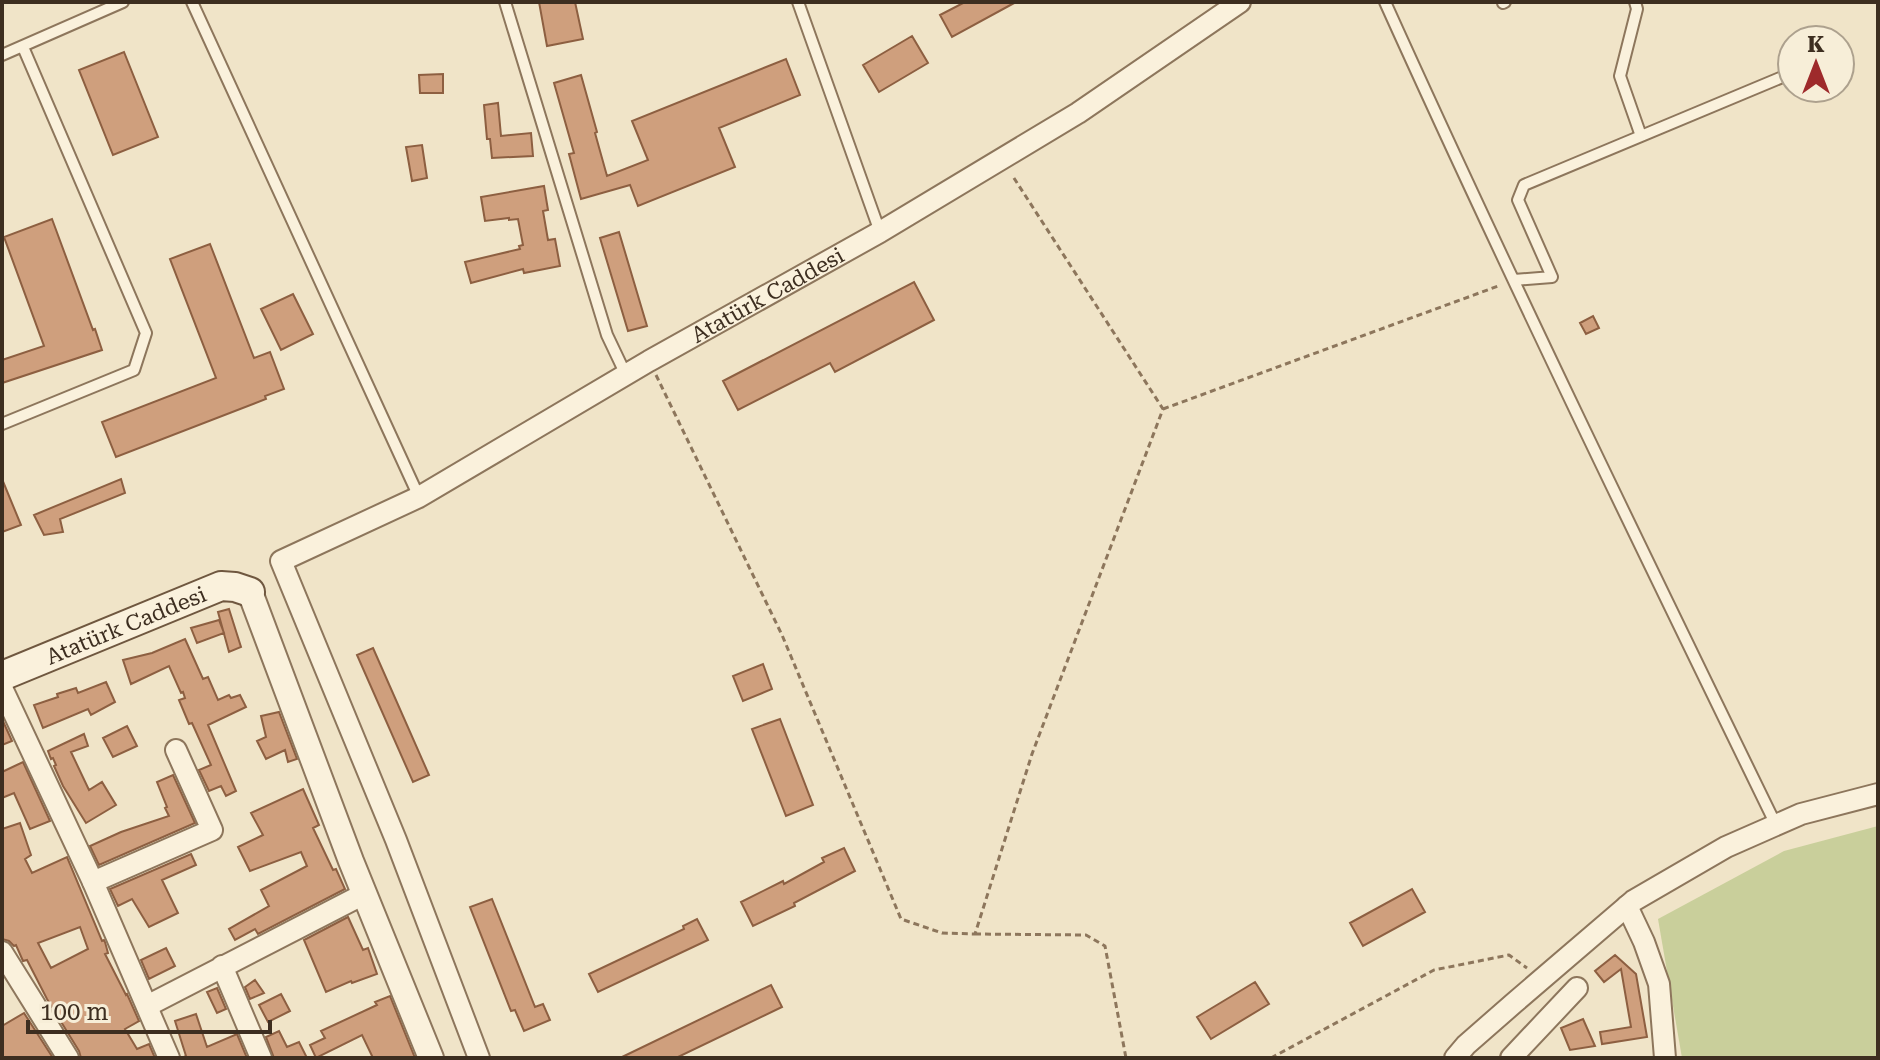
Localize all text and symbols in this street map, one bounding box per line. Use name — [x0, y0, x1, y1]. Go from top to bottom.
north arrow — [1776, 24, 1856, 104]
text: K — [1807, 32, 1825, 57]
street label: Atatürk Caddesi — [687, 243, 848, 348]
street label: Atatürk Caddesi — [42, 582, 210, 670]
scale bar — [28, 984, 270, 1034]
text: 100 m — [40, 998, 108, 1026]

